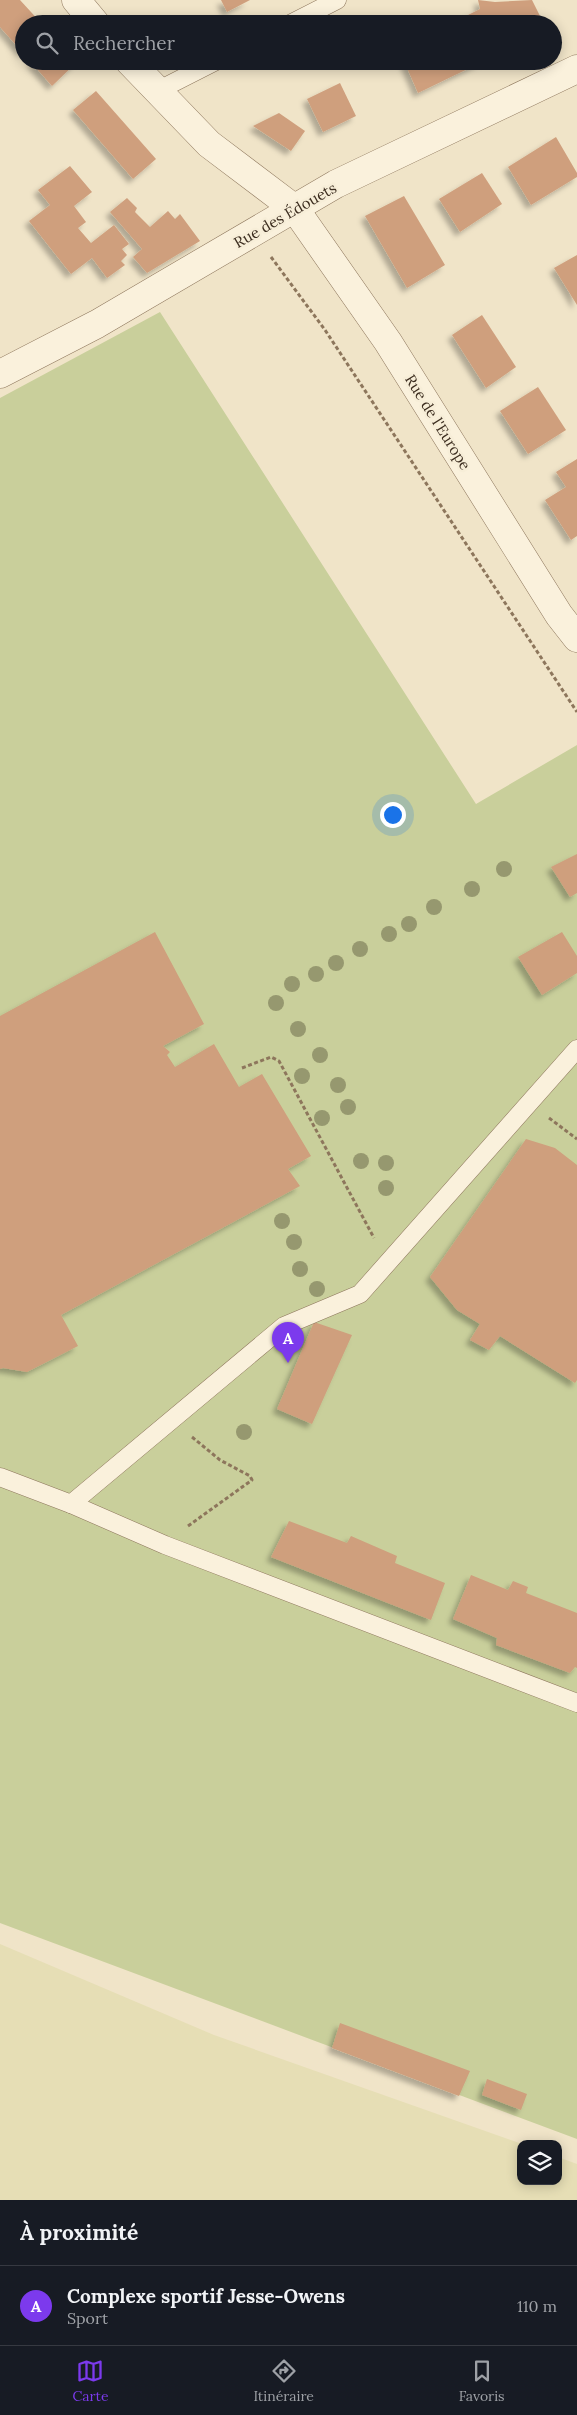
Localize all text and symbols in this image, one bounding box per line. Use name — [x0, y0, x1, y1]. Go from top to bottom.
search box — [15, 15, 562, 70]
icon: search — [33, 29, 61, 57]
text: Rechercher — [73, 31, 175, 55]
street label: Rue des Édouets — [230, 178, 340, 252]
street label: Rue de l'Europe — [401, 371, 475, 473]
your location — [380, 802, 406, 828]
pin: A — [272, 1322, 304, 1363]
map controls — [517, 2140, 562, 2185]
button: layers — [517, 2140, 562, 2185]
text: À proximité — [20, 2219, 138, 2246]
text: Complexe sportif Jesse-Owens — [67, 2284, 345, 2308]
text: A — [31, 2296, 41, 2316]
text: 110 m — [517, 2296, 557, 2316]
text: Sport — [67, 2308, 108, 2328]
tab: Carte — [72, 2357, 109, 2405]
tab: Itinéraire — [253, 2357, 314, 2405]
tab: Favoris — [459, 2357, 505, 2405]

